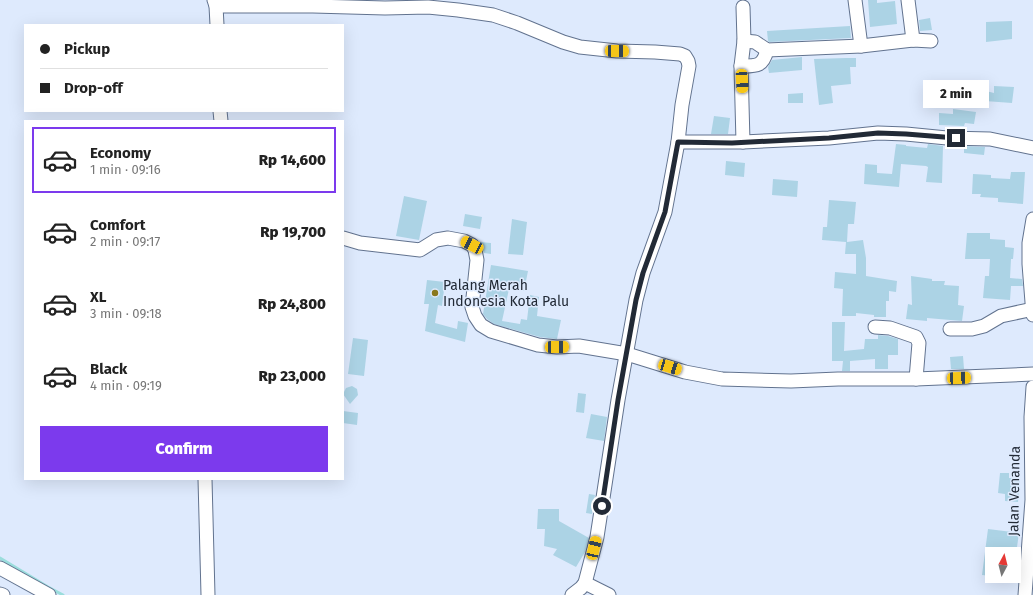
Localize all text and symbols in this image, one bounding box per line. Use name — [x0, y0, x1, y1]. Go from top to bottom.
text: Pickup — [64, 40, 110, 58]
car — [605, 45, 629, 57]
car — [735, 69, 749, 93]
text: Drop-off — [64, 79, 123, 97]
callout: 2 min — [923, 80, 989, 108]
text: 2 min — [940, 86, 972, 101]
route end — [947, 129, 965, 147]
icon: car — [42, 142, 78, 178]
text: Economy — [90, 144, 151, 162]
text: Rp 14,600 — [259, 151, 326, 169]
text: 1 min · 09:16 — [90, 162, 161, 177]
icon: car — [42, 214, 78, 250]
text: Comfort — [90, 216, 146, 234]
text: Rp 19,700 — [260, 223, 326, 241]
text: 2 min · 09:17 — [90, 234, 160, 249]
car — [459, 234, 485, 256]
place label: Palang Merah Indonesia Kota Palu — [443, 277, 569, 310]
icon: car — [42, 286, 78, 322]
text: XL — [90, 288, 106, 306]
marker: Palang Merah Indonesia Kota Palu — [430, 288, 440, 298]
text: Rp 24,800 — [258, 295, 326, 313]
text: 3 min · 09:18 — [90, 306, 162, 321]
car — [545, 341, 569, 353]
icon: car — [42, 358, 78, 394]
car — [657, 358, 683, 376]
text: Black — [90, 360, 127, 378]
text: Rp 23,000 — [259, 367, 326, 385]
car — [947, 372, 971, 384]
text: 4 min · 09:19 — [90, 378, 162, 393]
button: Confirm — [40, 426, 328, 472]
street label: Jalan Venanda — [1005, 446, 1024, 536]
route start — [593, 497, 611, 515]
car — [585, 535, 603, 561]
north arrow — [985, 547, 1021, 583]
map controls — [985, 547, 1021, 583]

